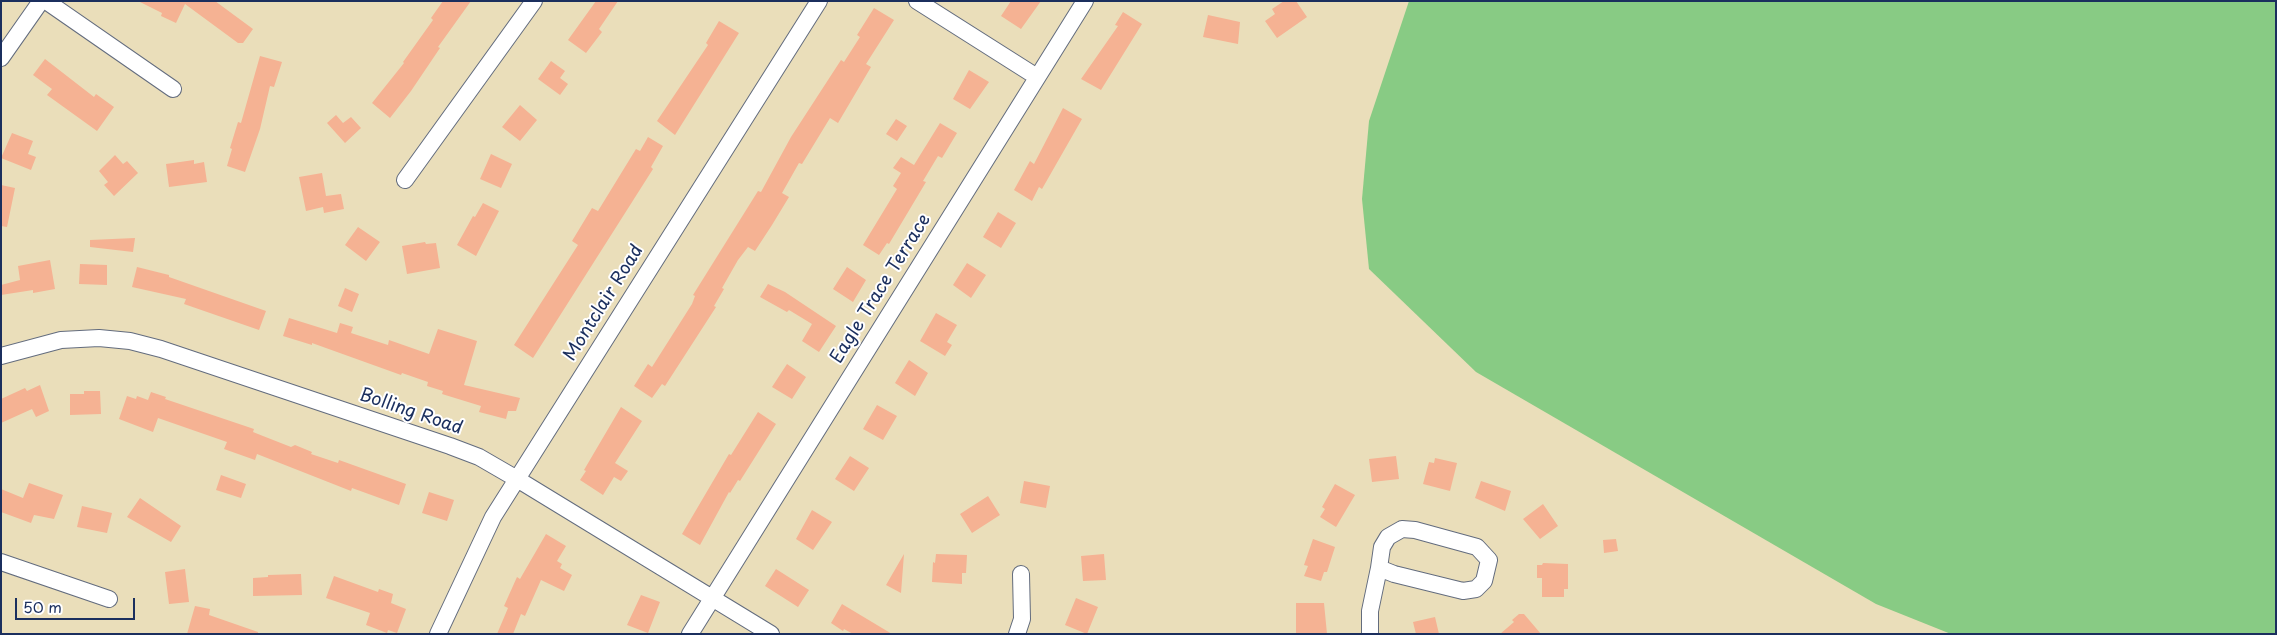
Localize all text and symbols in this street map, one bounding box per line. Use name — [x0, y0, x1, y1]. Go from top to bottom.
street label: Eagle Trace Terrace — [826, 210, 936, 368]
street label: Montclair Road — [560, 241, 648, 365]
street label: Bolling Road — [357, 384, 465, 440]
scale bar — [18, 588, 138, 620]
text: 50 m — [23, 595, 62, 618]

